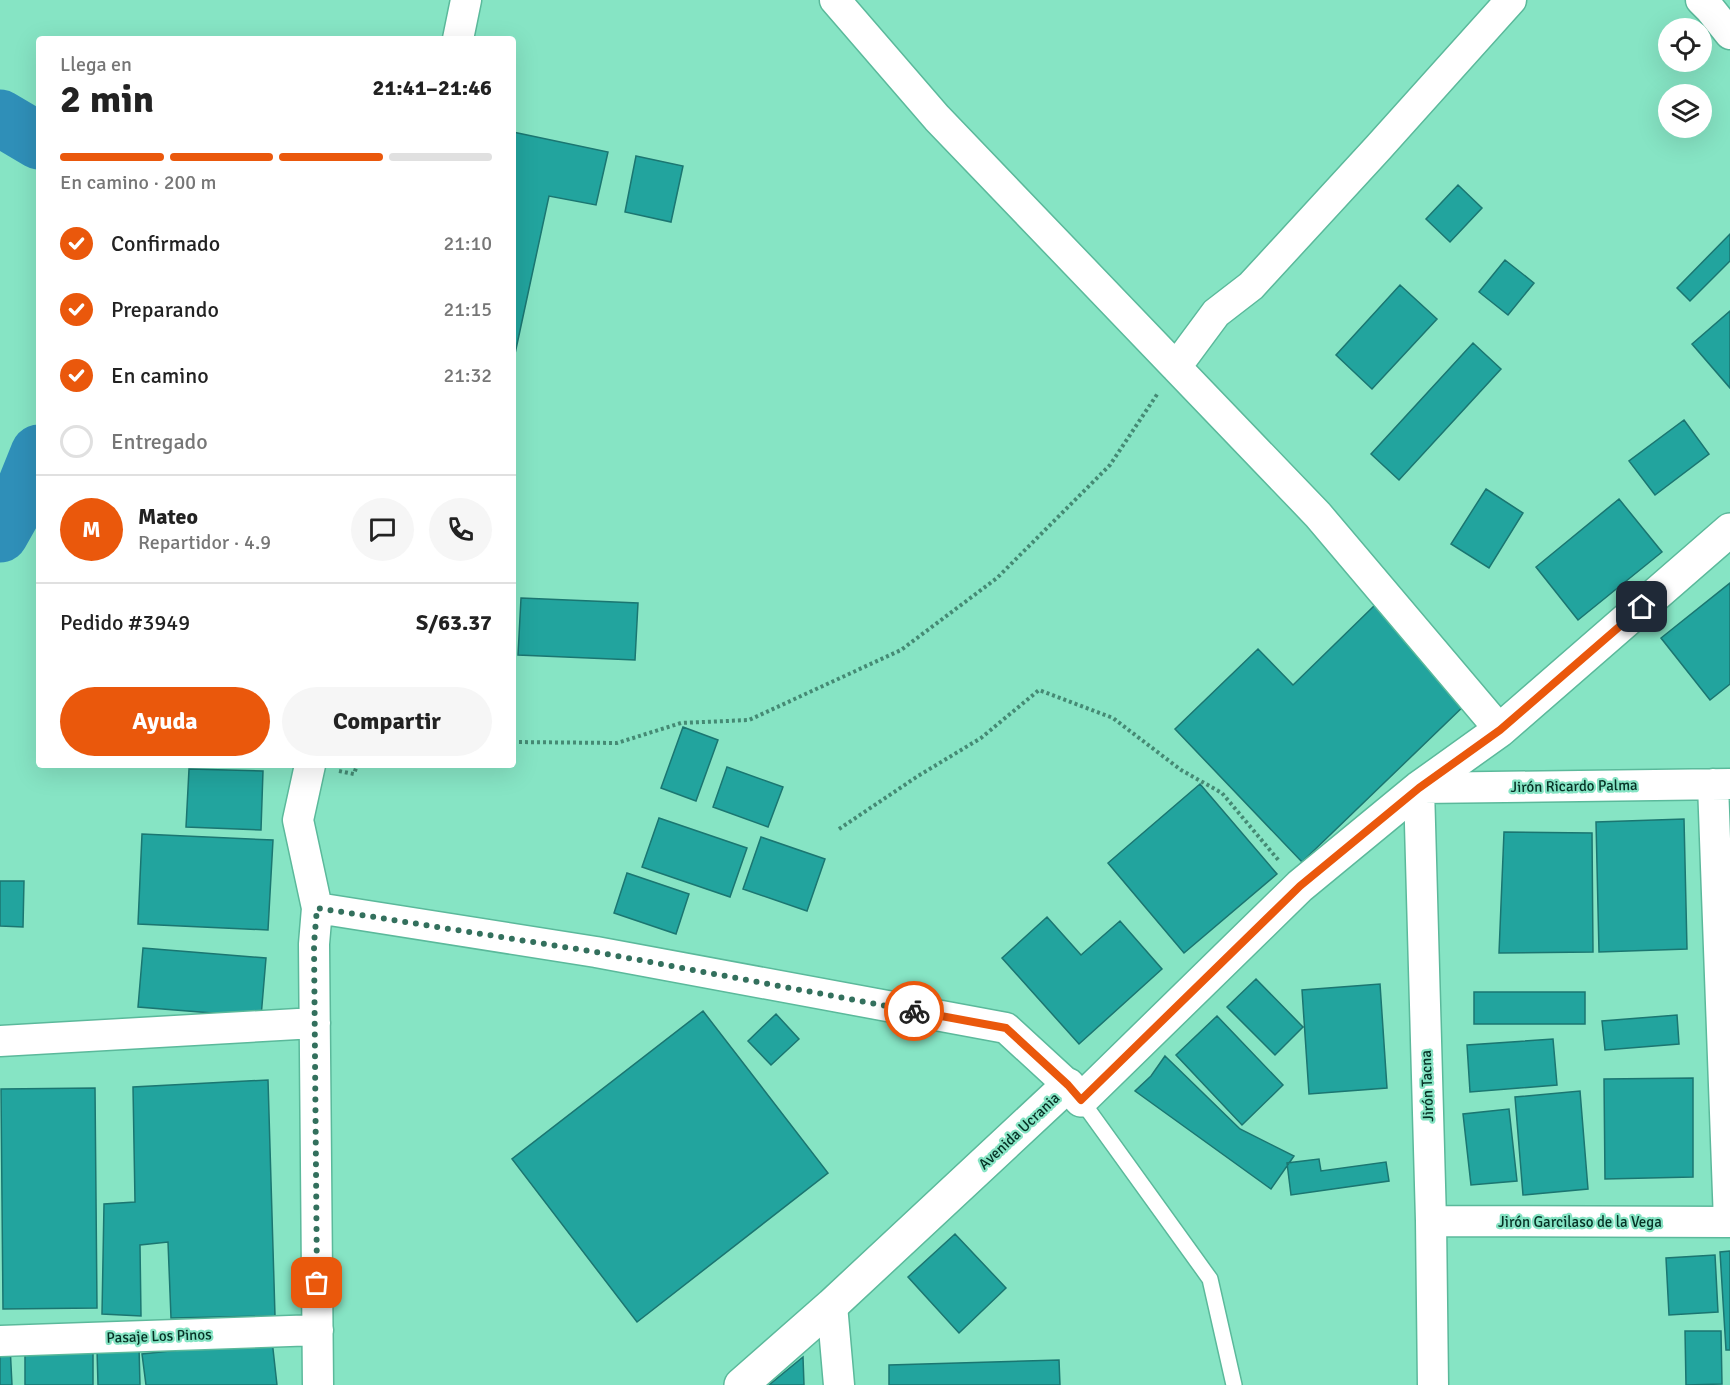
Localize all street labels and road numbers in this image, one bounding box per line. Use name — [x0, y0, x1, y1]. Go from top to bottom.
street label: Jirón Ricardo Palma — [1510, 776, 1638, 796]
street label: Jirón Tacna — [1417, 1050, 1437, 1122]
street label: Avenida Ucrania — [975, 1089, 1063, 1173]
street label: Jirón Garcilaso de la Vega — [1498, 1213, 1662, 1231]
street label: Pasaje Los Pinos — [106, 1325, 212, 1347]

